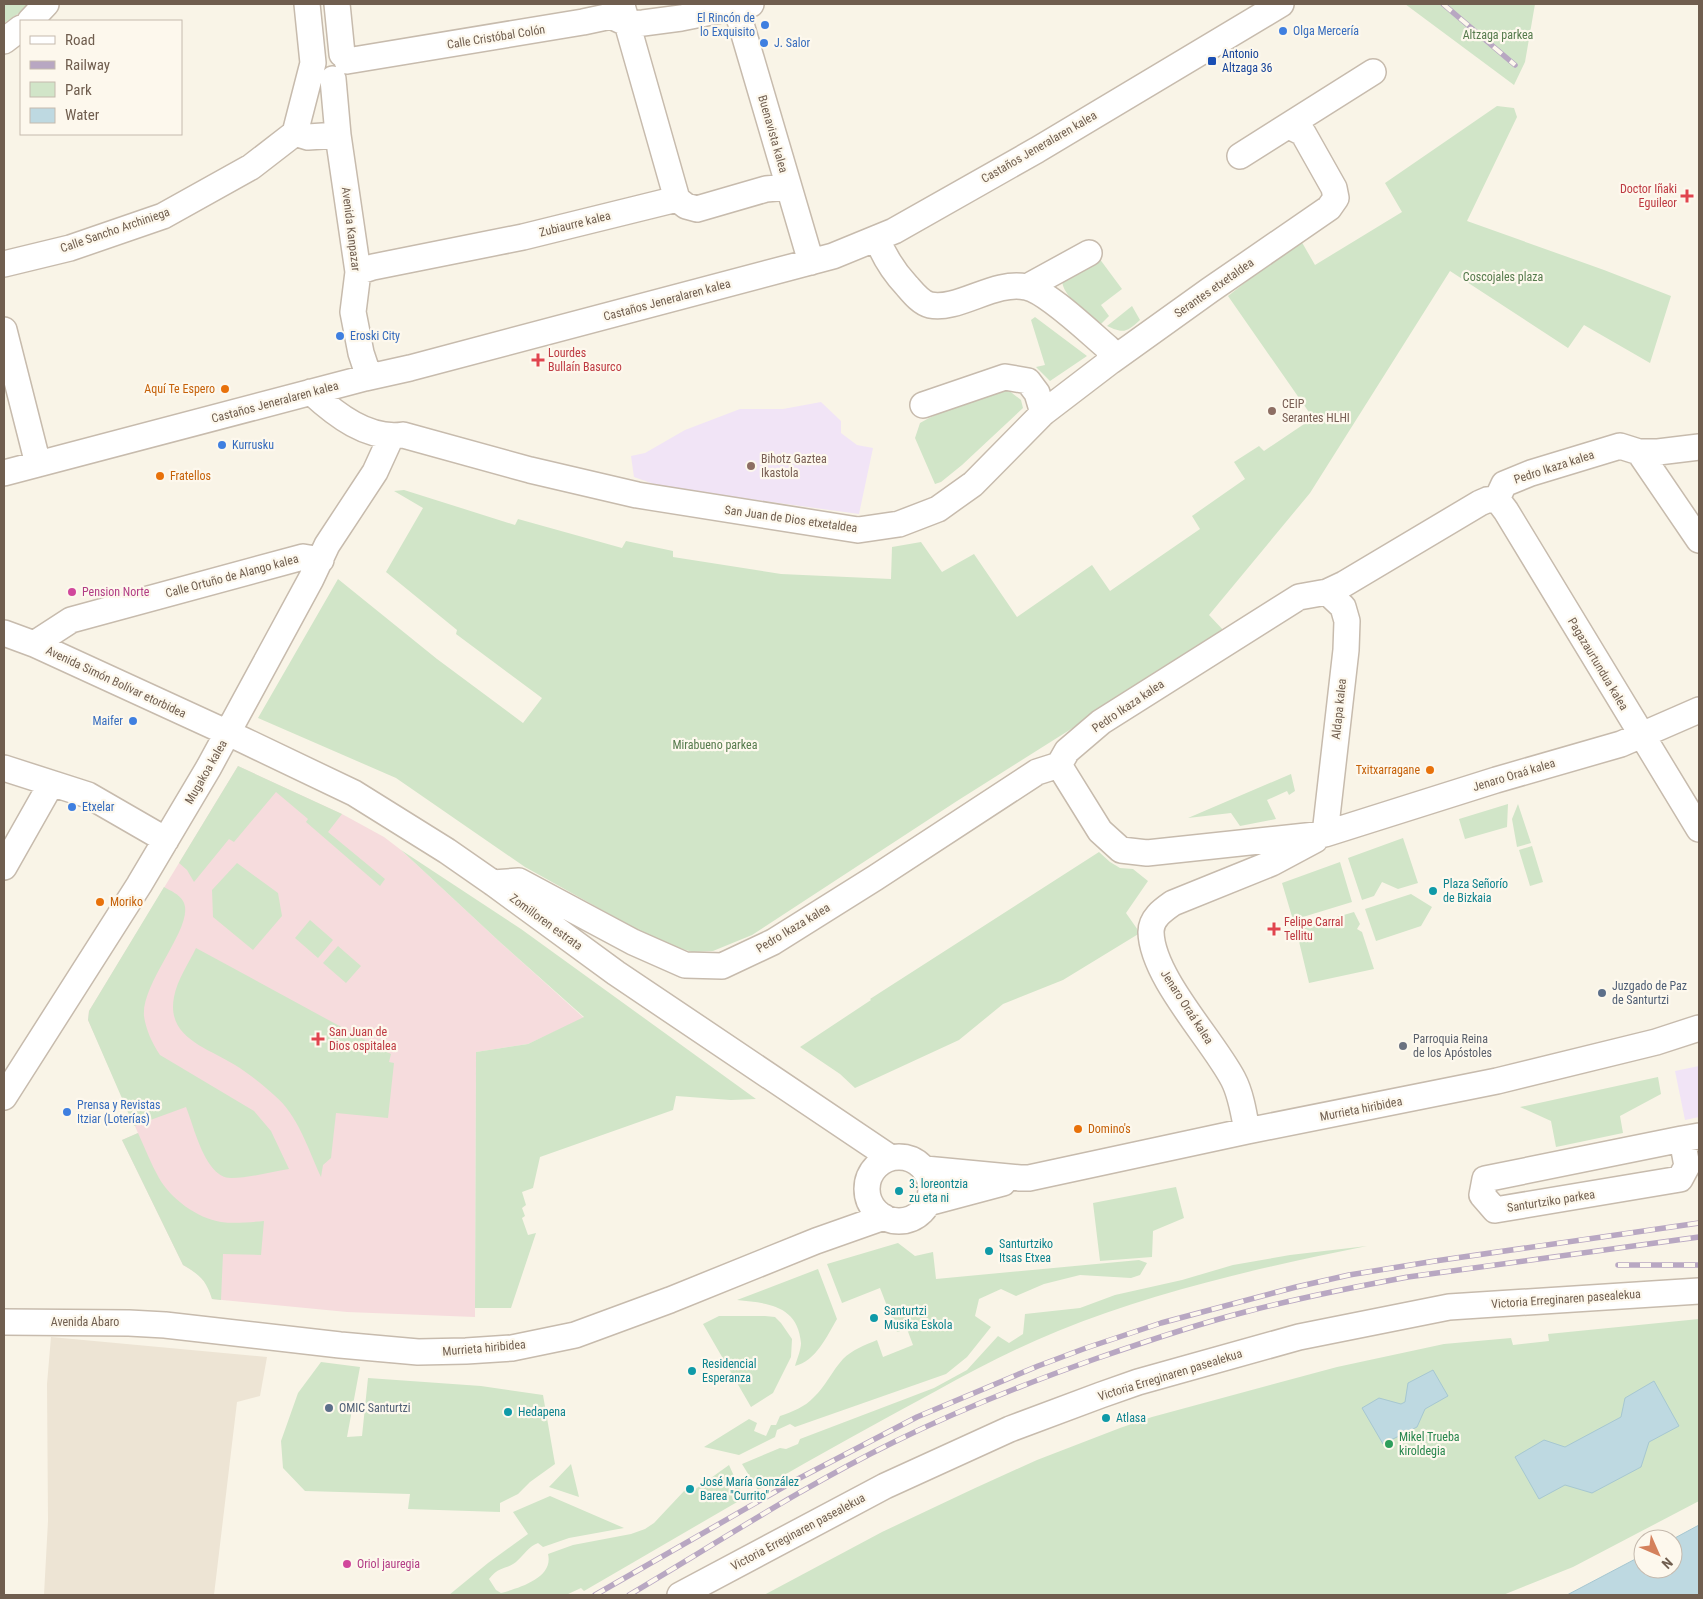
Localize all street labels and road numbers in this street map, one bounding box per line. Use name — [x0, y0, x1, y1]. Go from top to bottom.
street label: Calle Cristóbal Colón — [446, 22, 546, 52]
street label: Buenavista kalea — [755, 94, 791, 175]
street label: Castaños Jeneralaren kalea — [979, 108, 1099, 186]
street label: Avenida Kanpazar — [339, 186, 363, 272]
street label: Calle Sancho Archiniega — [58, 205, 172, 255]
street label: Zubiaurre kalea — [538, 208, 612, 240]
street label: Serantes etxetaldea — [1172, 255, 1257, 321]
street label: Castaños Jeneralaren kalea — [602, 276, 732, 324]
street label: Castaños Jeneralaren kalea — [210, 378, 340, 426]
street label: Pedro Ikaza kalea — [1512, 447, 1596, 487]
street label: San Juan de Dios etxetaldea — [724, 503, 859, 535]
street label: Calle Ortuño de Alango kalea — [164, 551, 300, 601]
street label: Pagazaurtundua kalea — [1565, 615, 1631, 713]
street label: Avenida Simón Bolívar etorbidea — [44, 643, 189, 721]
street label: Pedro Ikaza kalea — [1089, 677, 1167, 735]
street label: Aldapa kalea — [1329, 678, 1349, 740]
street label: Mugakoa kalea — [182, 737, 230, 807]
street label: Jenaro Oraá kalea — [1471, 756, 1557, 794]
street label: Zomilloren estrata — [507, 891, 585, 953]
street label: Pedro Ikaza kalea — [754, 900, 833, 956]
street label: Jenaro Oraá kalea — [1158, 967, 1216, 1047]
street label: Murrieta hiribidea — [1319, 1094, 1404, 1124]
street label: Santurtziko parkea — [1506, 1187, 1596, 1215]
street label: Victoria Erreginaren pasealekua — [1491, 1287, 1642, 1311]
street label: Avenida Abaro — [51, 1315, 119, 1329]
street label: Murrieta hiribidea — [442, 1337, 526, 1359]
street label: Victoria Erreginaren pasealekua — [1096, 1346, 1244, 1404]
street label: Victoria Erreginaren pasealekua — [728, 1490, 868, 1573]

